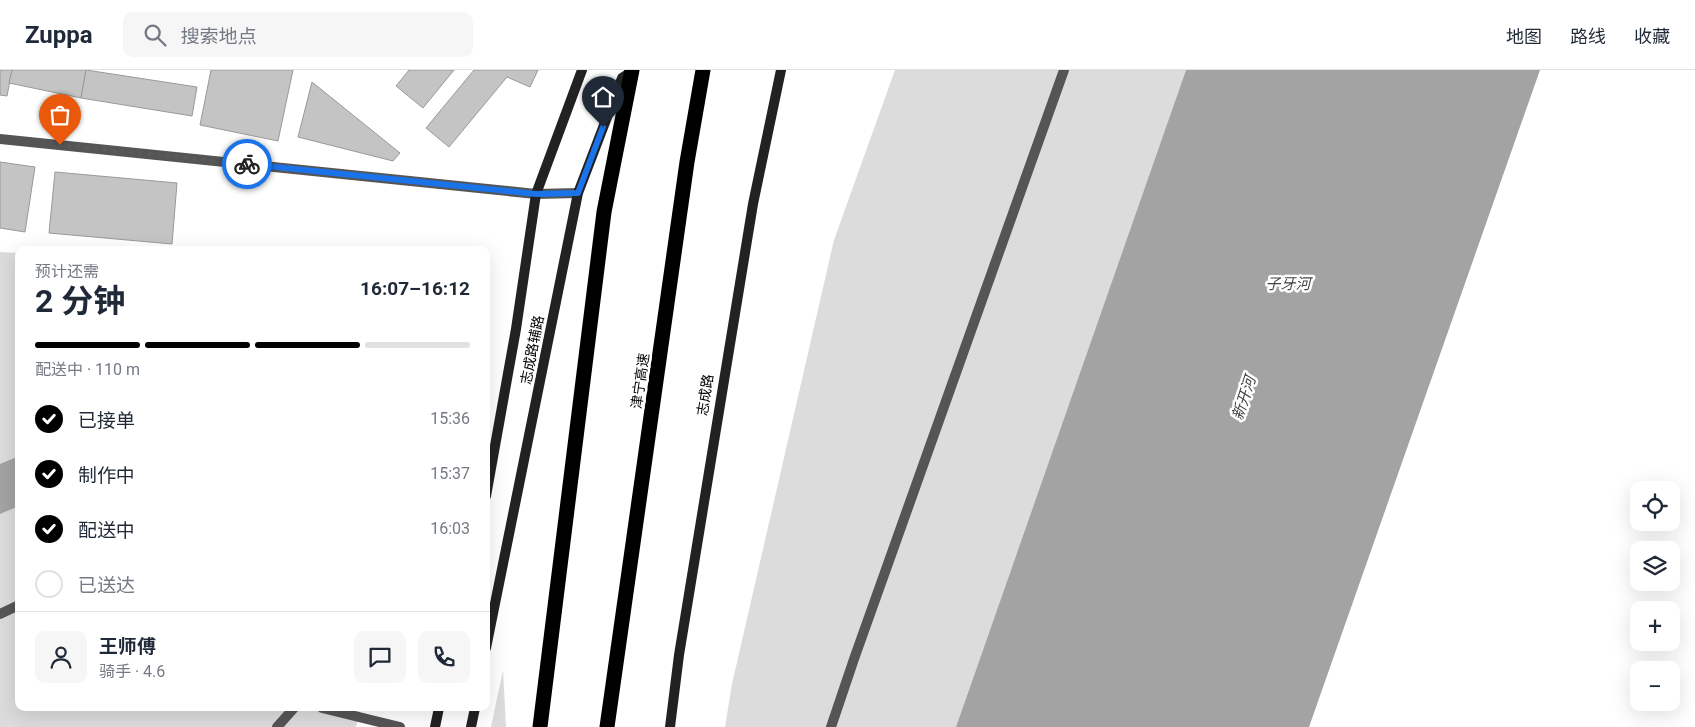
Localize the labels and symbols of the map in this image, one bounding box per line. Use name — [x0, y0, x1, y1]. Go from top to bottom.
pin — [582, 76, 624, 127]
pin — [39, 94, 81, 145]
courier — [222, 139, 272, 189]
water label: 子牙河 — [1265, 275, 1313, 293]
street label: 志成路辅路 — [517, 314, 547, 386]
street label: 津宁高速 — [628, 352, 652, 410]
water label: 新开河 — [1228, 371, 1260, 422]
street label: 志成路 — [694, 373, 716, 417]

